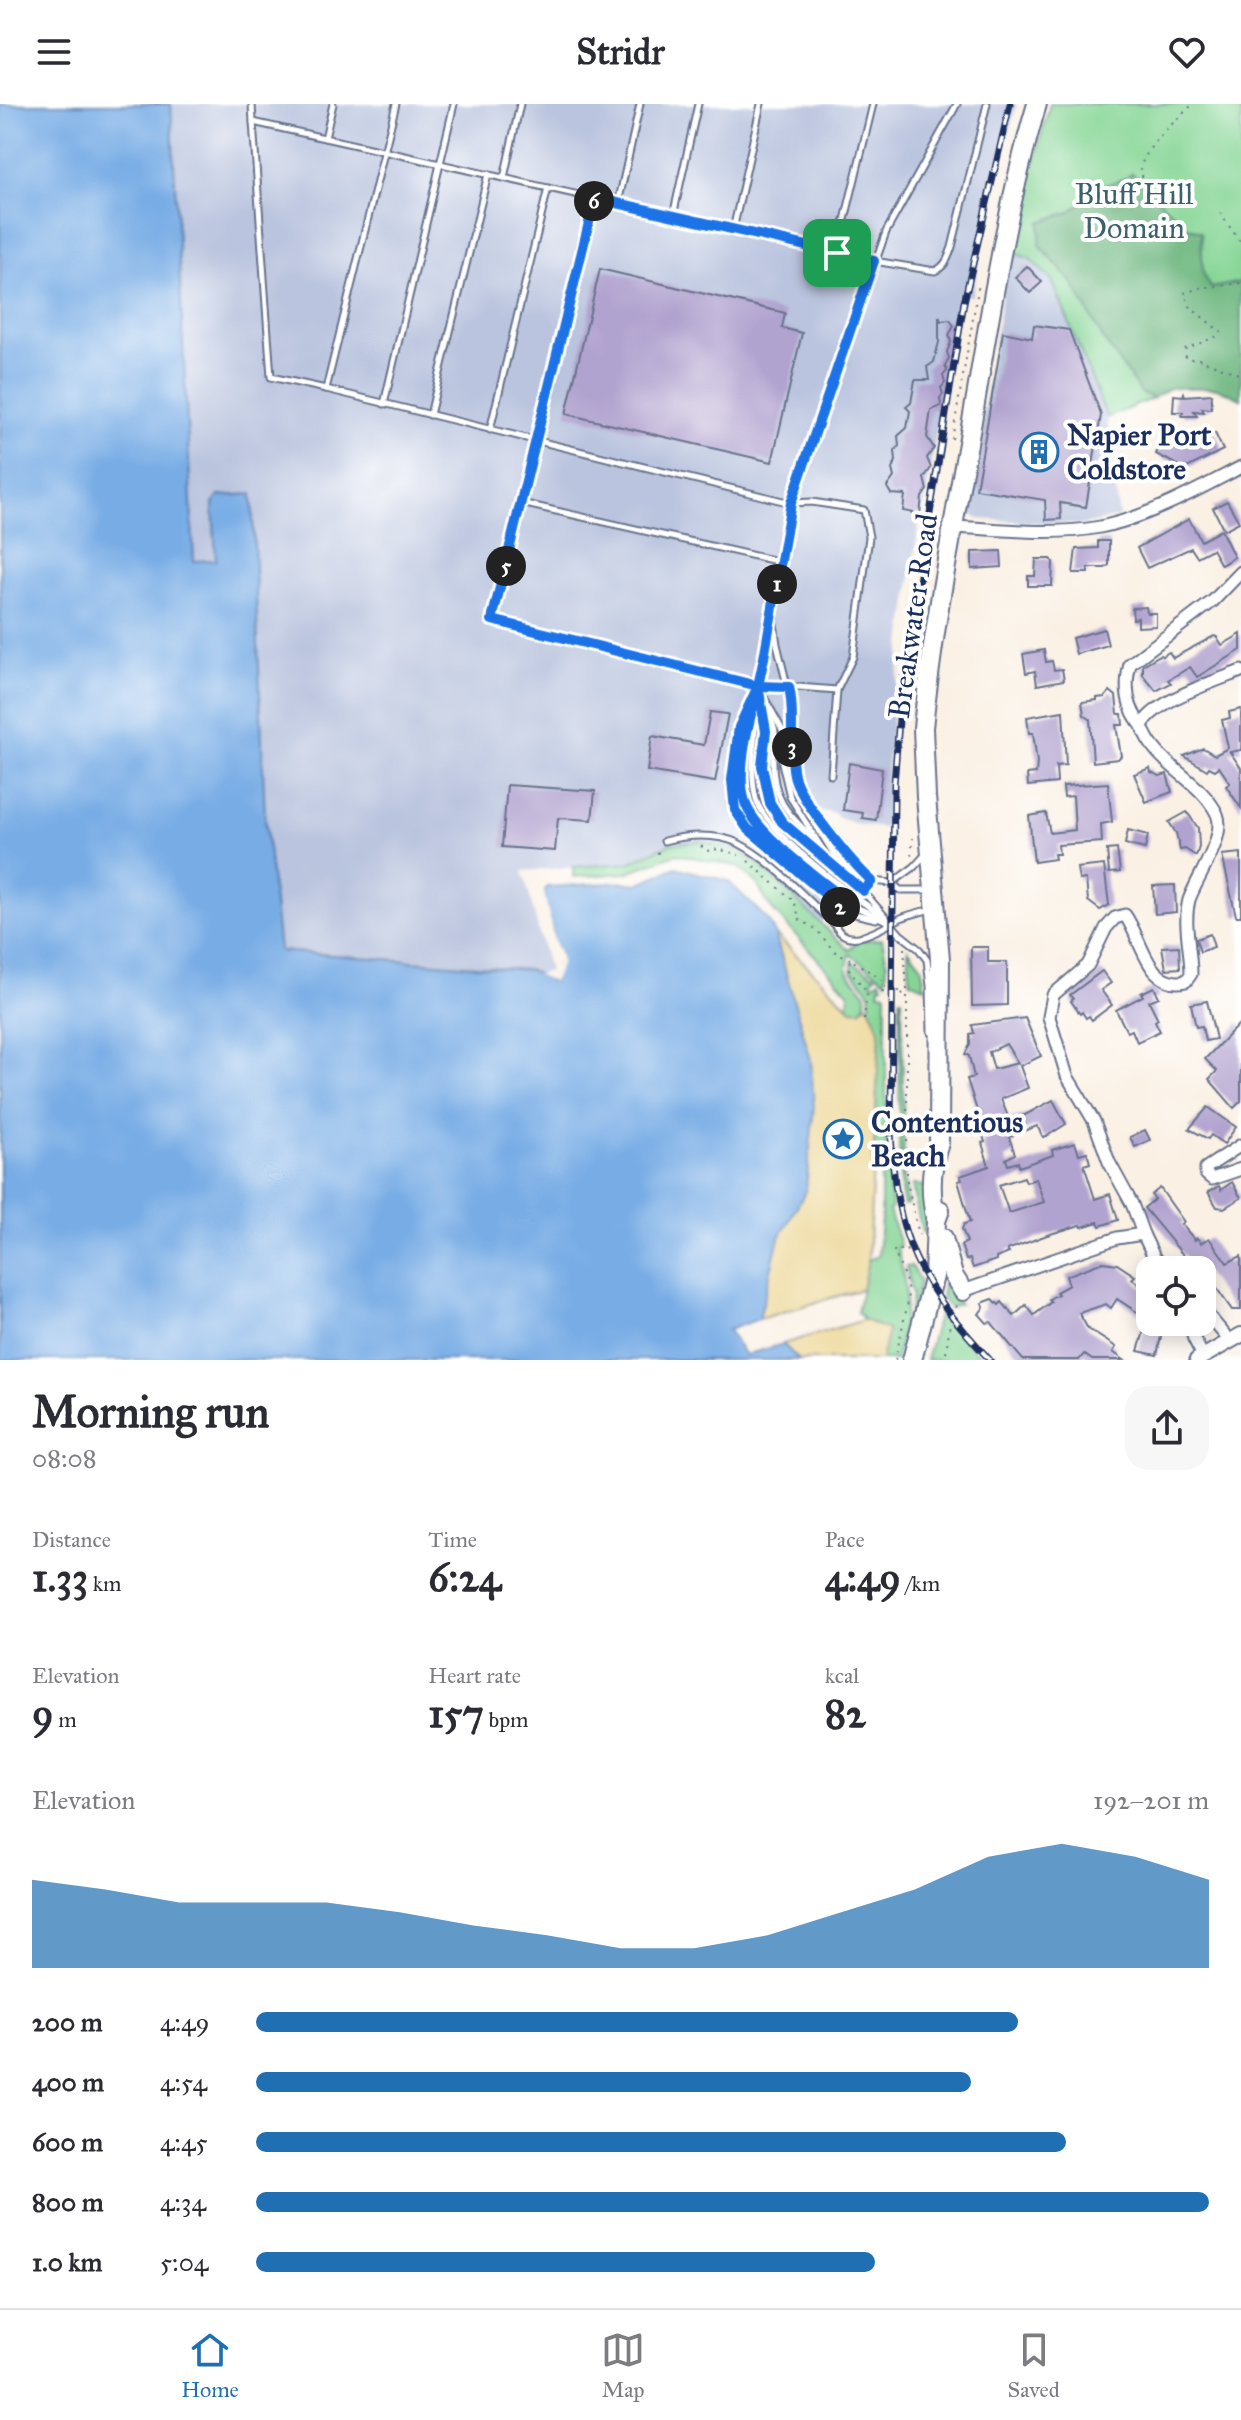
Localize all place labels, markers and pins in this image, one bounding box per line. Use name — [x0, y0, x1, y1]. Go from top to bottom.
pin: 6 — [574, 181, 614, 221]
pin — [803, 219, 871, 287]
place label: Napier Port Coldstore — [1067, 417, 1212, 487]
building icon: Napier Port Coldstore — [1018, 431, 1060, 473]
pin: 5 — [486, 546, 526, 586]
pin: 1 — [757, 564, 797, 604]
pin: 3 — [772, 727, 812, 767]
pin: 2 — [820, 887, 860, 927]
place label: Contentious Beach — [871, 1104, 1023, 1174]
place icon: Contentious Beach — [822, 1118, 864, 1160]

